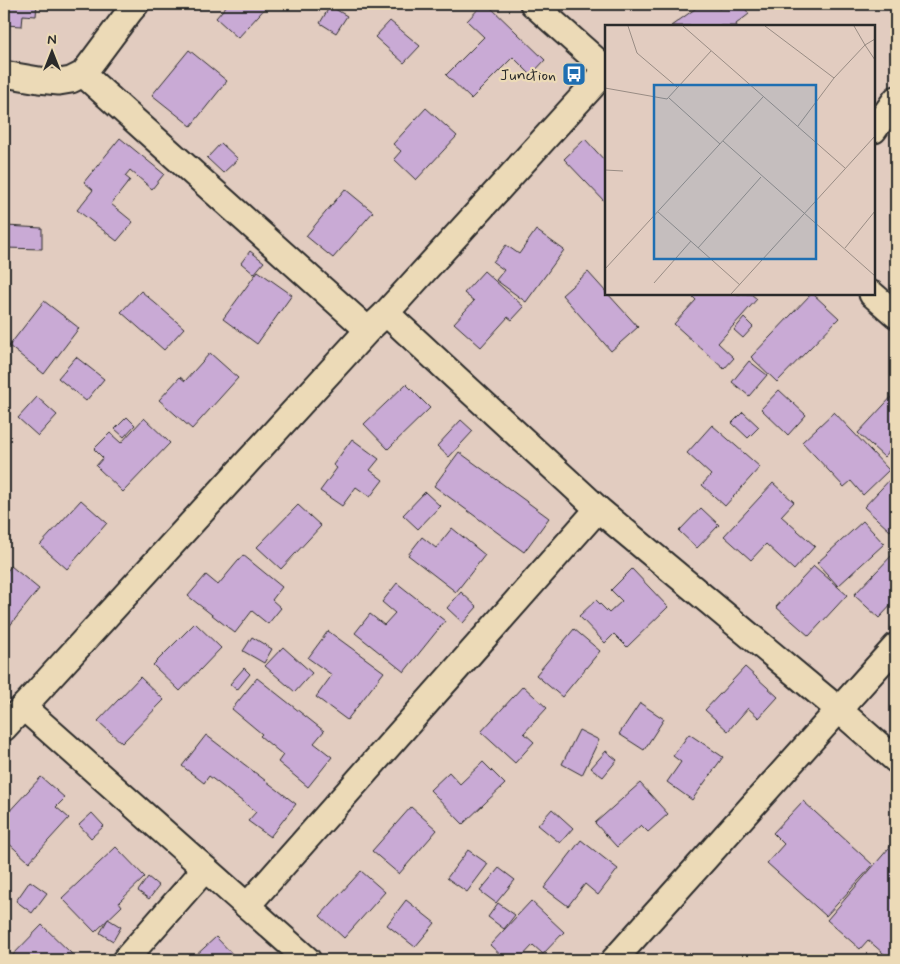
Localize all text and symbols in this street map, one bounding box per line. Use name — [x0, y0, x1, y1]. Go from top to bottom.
inset map — [605, 25, 875, 295]
north arrow — [28, 28, 78, 78]
text: N — [47, 31, 57, 49]
bus stop icon: Junction — [561, 61, 587, 87]
place label: Junction — [500, 65, 556, 86]

